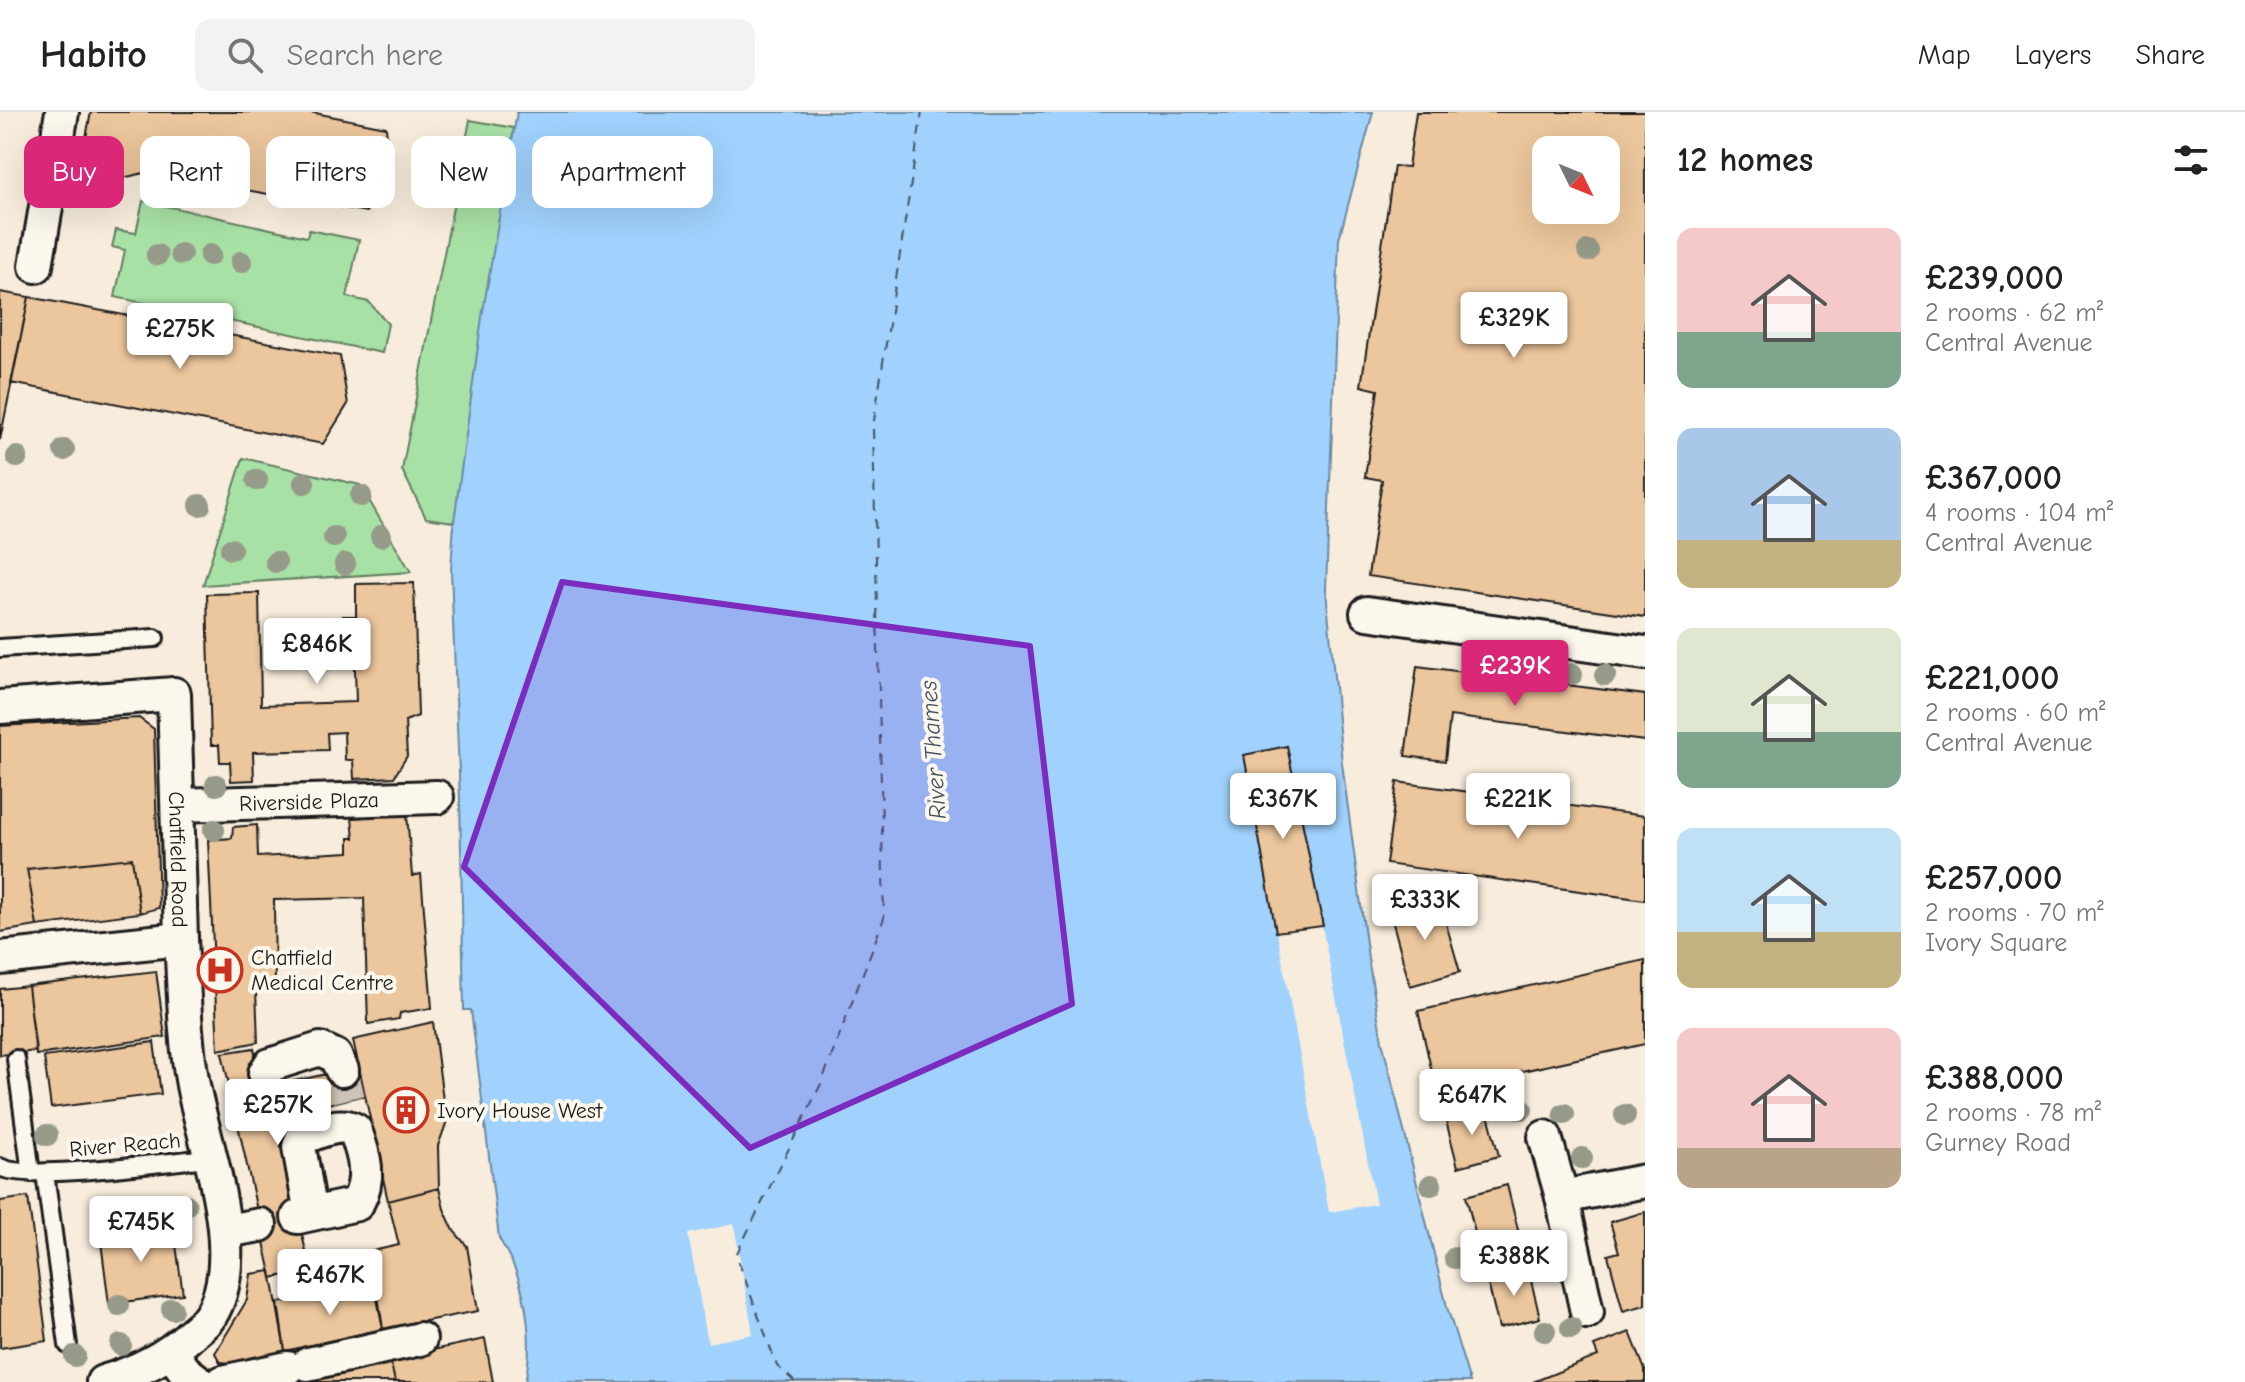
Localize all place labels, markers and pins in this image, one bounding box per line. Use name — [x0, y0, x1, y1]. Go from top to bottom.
pin: £329K — [1458, 292, 1570, 360]
pin: £275K — [124, 303, 236, 371]
pin: £846K — [261, 618, 373, 686]
pin: £239K — [1459, 640, 1571, 708]
pin: £367K — [1227, 773, 1339, 841]
pin: £221K — [1462, 773, 1574, 841]
pin: £333K — [1369, 874, 1481, 942]
place label: Chatfield Medical Centre — [251, 945, 394, 996]
hospital icon: Chatfield Medical Centre — [196, 946, 244, 994]
pin: £647K — [1416, 1069, 1528, 1137]
pin: £257K — [222, 1079, 334, 1147]
building icon: Ivory House West — [382, 1086, 430, 1134]
place label: Ivory House West — [437, 1098, 603, 1124]
pin: £745K — [85, 1196, 197, 1264]
pin: £388K — [1458, 1230, 1570, 1298]
pin: £467K — [274, 1249, 386, 1317]

